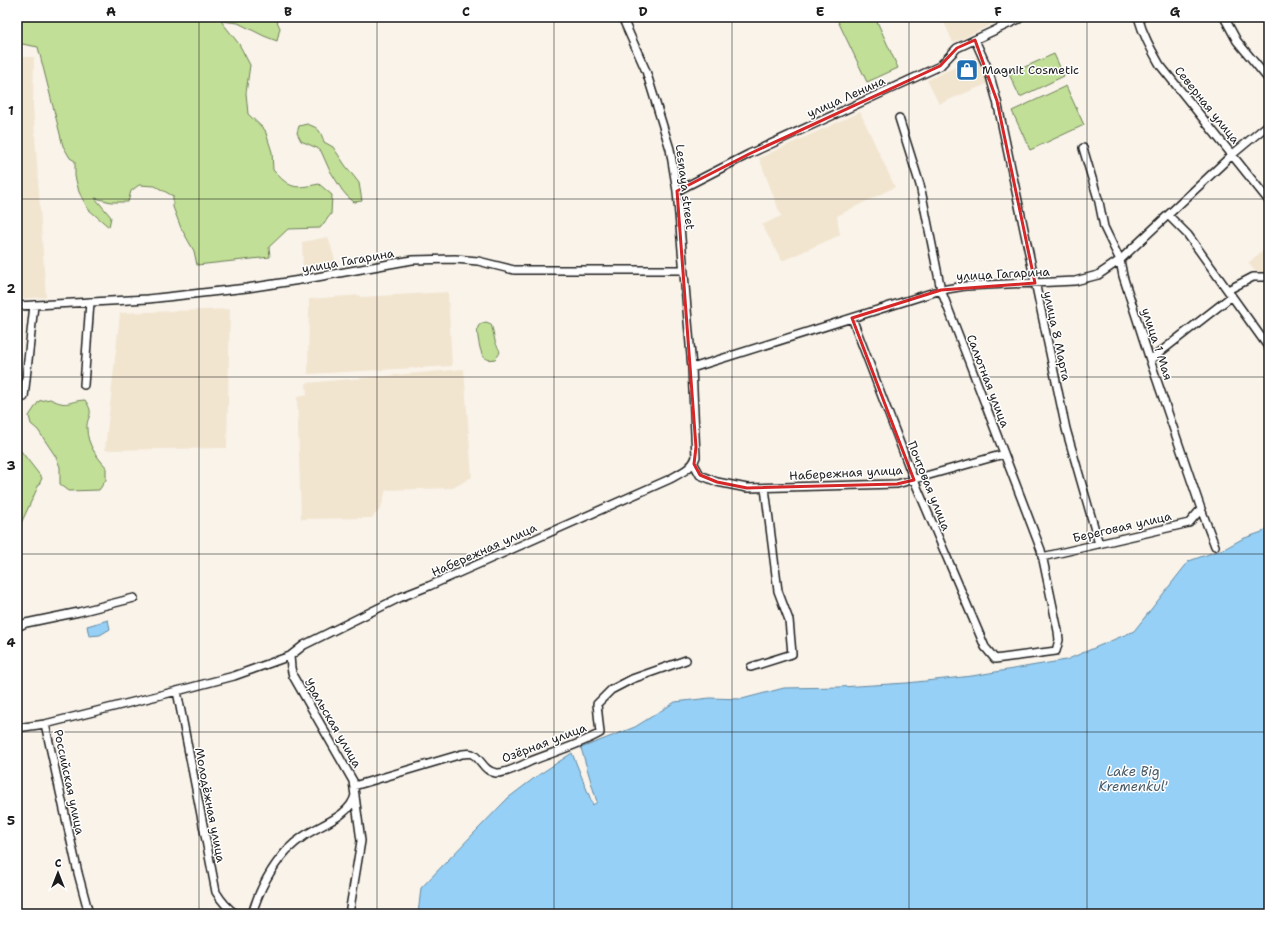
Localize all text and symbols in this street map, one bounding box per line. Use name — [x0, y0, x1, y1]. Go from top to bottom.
text: A — [106, 3, 116, 20]
text: B — [284, 3, 292, 20]
text: C — [462, 3, 470, 20]
text: D — [638, 3, 648, 20]
text: E — [816, 3, 825, 20]
text: F — [994, 3, 1002, 20]
text: G — [1170, 3, 1181, 20]
shop icon: Magnit Cosmetic — [954, 57, 980, 83]
place label: Magnit Cosmetic — [982, 62, 1079, 78]
street label: Северная улица — [1171, 63, 1243, 147]
street label: улица Ленина — [804, 72, 888, 121]
text: 1 — [8, 102, 14, 119]
street label: Lesnaya street — [672, 143, 698, 231]
street label: улица Гагарина — [301, 245, 396, 277]
street label: улица Гагарина — [956, 264, 1051, 284]
text: 2 — [6, 280, 16, 297]
street label: улица 8 Марта — [1040, 290, 1074, 383]
street label: улица 1 Мая — [1138, 306, 1176, 382]
street label: Салютная улица — [963, 332, 1013, 430]
street label: Почтовая улица — [904, 439, 954, 534]
text: 3 — [6, 457, 16, 474]
street label: Набережная улица — [789, 462, 904, 484]
street label: Береговая улица — [1071, 508, 1173, 546]
street label: Набережная улица — [429, 519, 540, 580]
text: 4 — [6, 634, 16, 651]
street label: Уральская улица — [301, 675, 365, 771]
street label: Озёрная улица — [499, 719, 589, 766]
street label: Российская улица — [50, 728, 88, 837]
street label: Молодёжная улица — [191, 746, 229, 864]
water label: Lake Big Kremenkul' — [1098, 763, 1168, 795]
text: 5 — [7, 812, 15, 829]
north arrow — [38, 853, 78, 893]
text: С — [55, 856, 62, 871]

